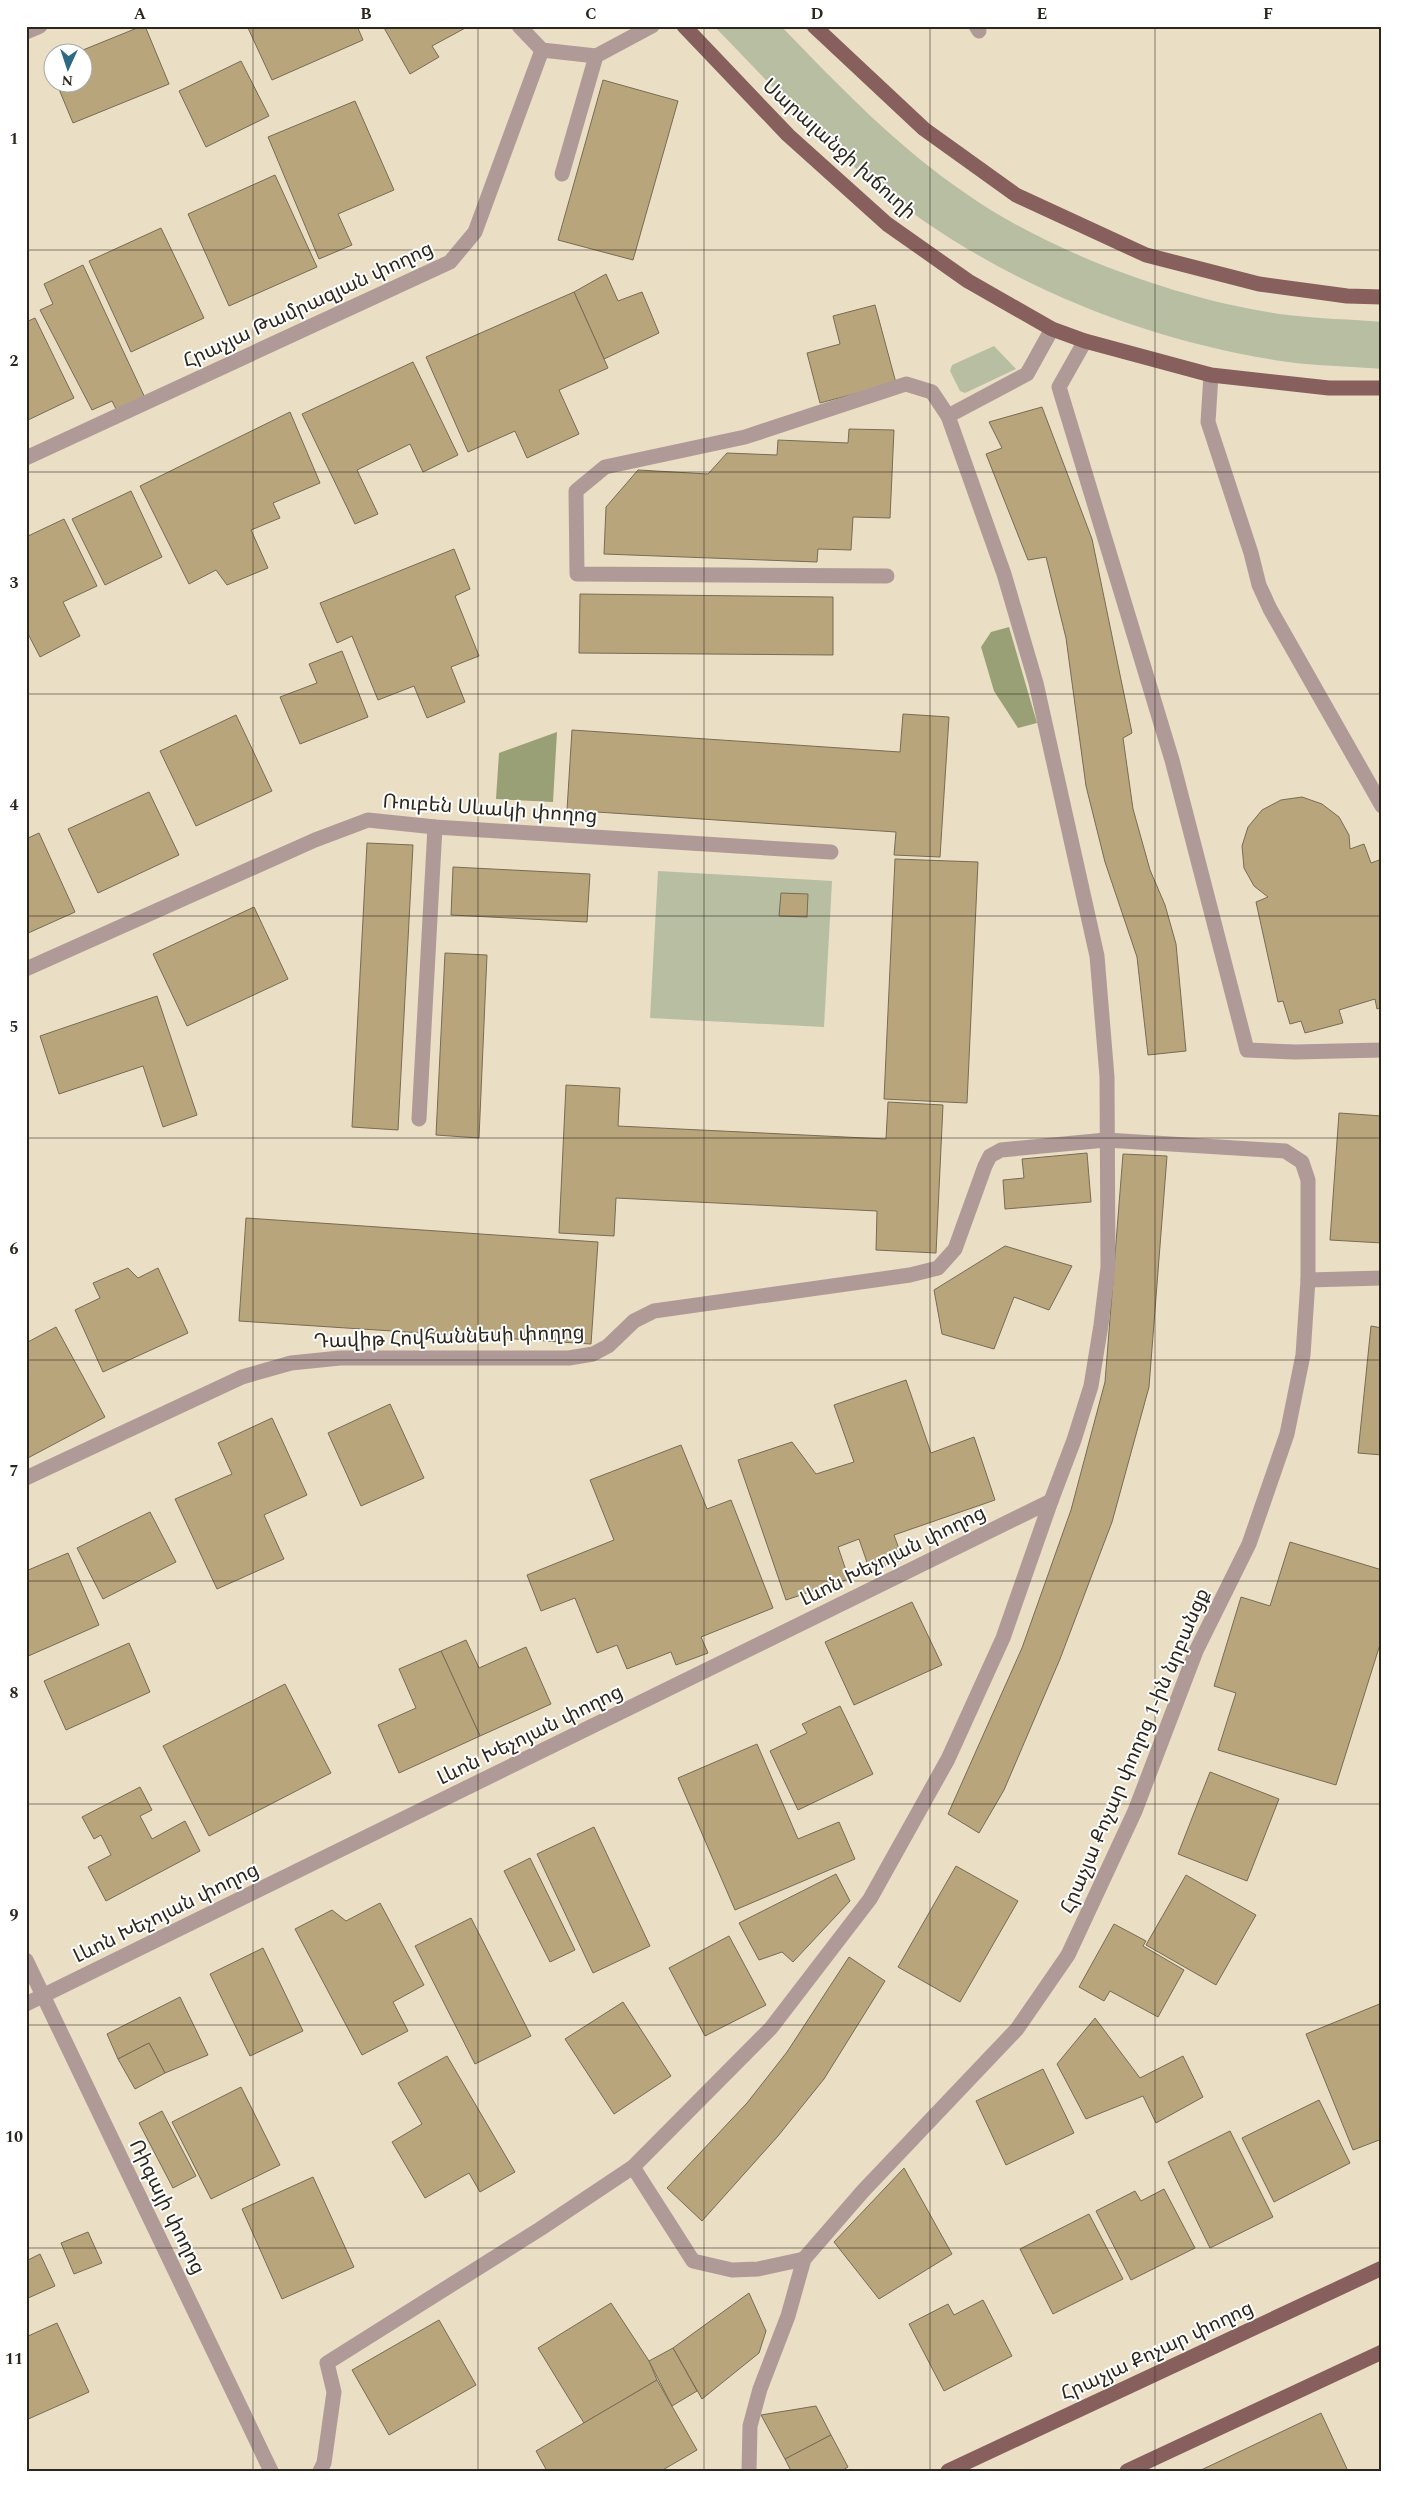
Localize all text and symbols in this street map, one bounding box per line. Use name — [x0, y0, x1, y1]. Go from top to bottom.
text: A — [134, 2, 147, 26]
text: B — [360, 2, 372, 26]
text: C — [585, 2, 597, 26]
text: D — [811, 2, 824, 26]
text: E — [1037, 2, 1047, 26]
text: F — [1263, 2, 1273, 26]
north arrow — [42, 42, 92, 92]
text: N — [61, 70, 74, 91]
street label: Սարալանջի խճուղի — [755, 71, 923, 227]
text: 1 — [10, 127, 18, 151]
street label: Հրաչյա Թամրազյան փողոց — [178, 234, 438, 376]
text: 2 — [10, 349, 19, 373]
text: 3 — [10, 571, 19, 595]
street label: Ռուբեն Սևակի փողոց — [382, 787, 598, 831]
text: 4 — [10, 793, 19, 817]
text: 5 — [10, 1015, 18, 1039]
text: 6 — [10, 1237, 19, 1261]
street label: Դավիթ Հովհաննեսի փողոց — [313, 1317, 585, 1357]
text: 7 — [10, 1459, 19, 1483]
street label: Լևոն Խեչոյան փողոց — [795, 1498, 991, 1614]
street label: Հրաչյա Քոչար փողոց 1-ին նրբանցք — [1053, 1584, 1217, 1918]
street label: Լևոն Խեչոյան փողոց — [432, 1677, 628, 1793]
text: 8 — [10, 1681, 19, 1705]
street label: Լևոն Խեչոյան փողոց — [68, 1855, 264, 1971]
text: 9 — [10, 1903, 19, 1927]
text: 10 — [5, 2125, 23, 2149]
street label: Ռիգայի փողոց — [121, 2134, 213, 2280]
street label: Հրաչյա Քոչար փողոց — [1056, 2293, 1258, 2409]
text: 11 — [5, 2347, 23, 2371]

